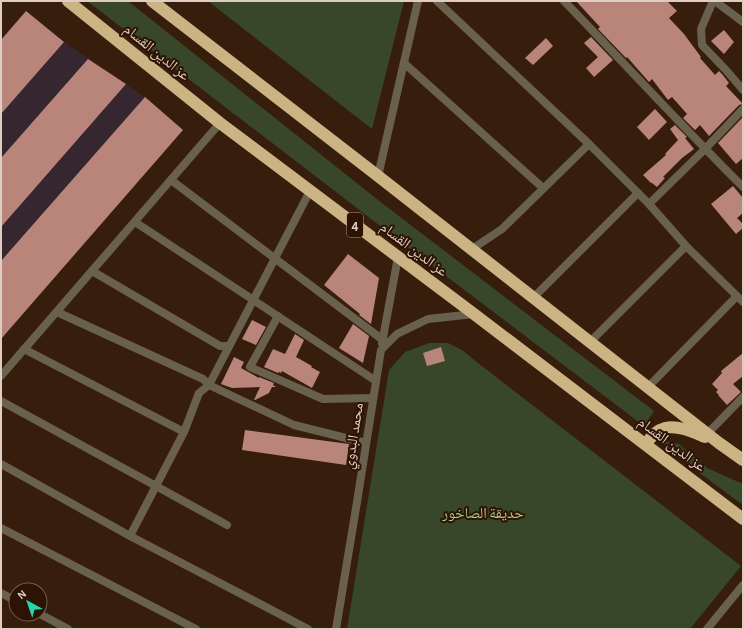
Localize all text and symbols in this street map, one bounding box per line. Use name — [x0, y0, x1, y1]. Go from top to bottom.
street label: عز الدين القسام — [120, 21, 193, 85]
road number: 4 — [347, 213, 363, 237]
street label: عز الدين القسام — [376, 219, 450, 281]
street label: محمد البدوي — [341, 402, 370, 471]
street label: عز الدين القسام — [634, 414, 708, 476]
park label: حديقة الصاخور — [441, 506, 524, 522]
north arrow — [8, 582, 48, 622]
text: N — [15, 588, 28, 601]

